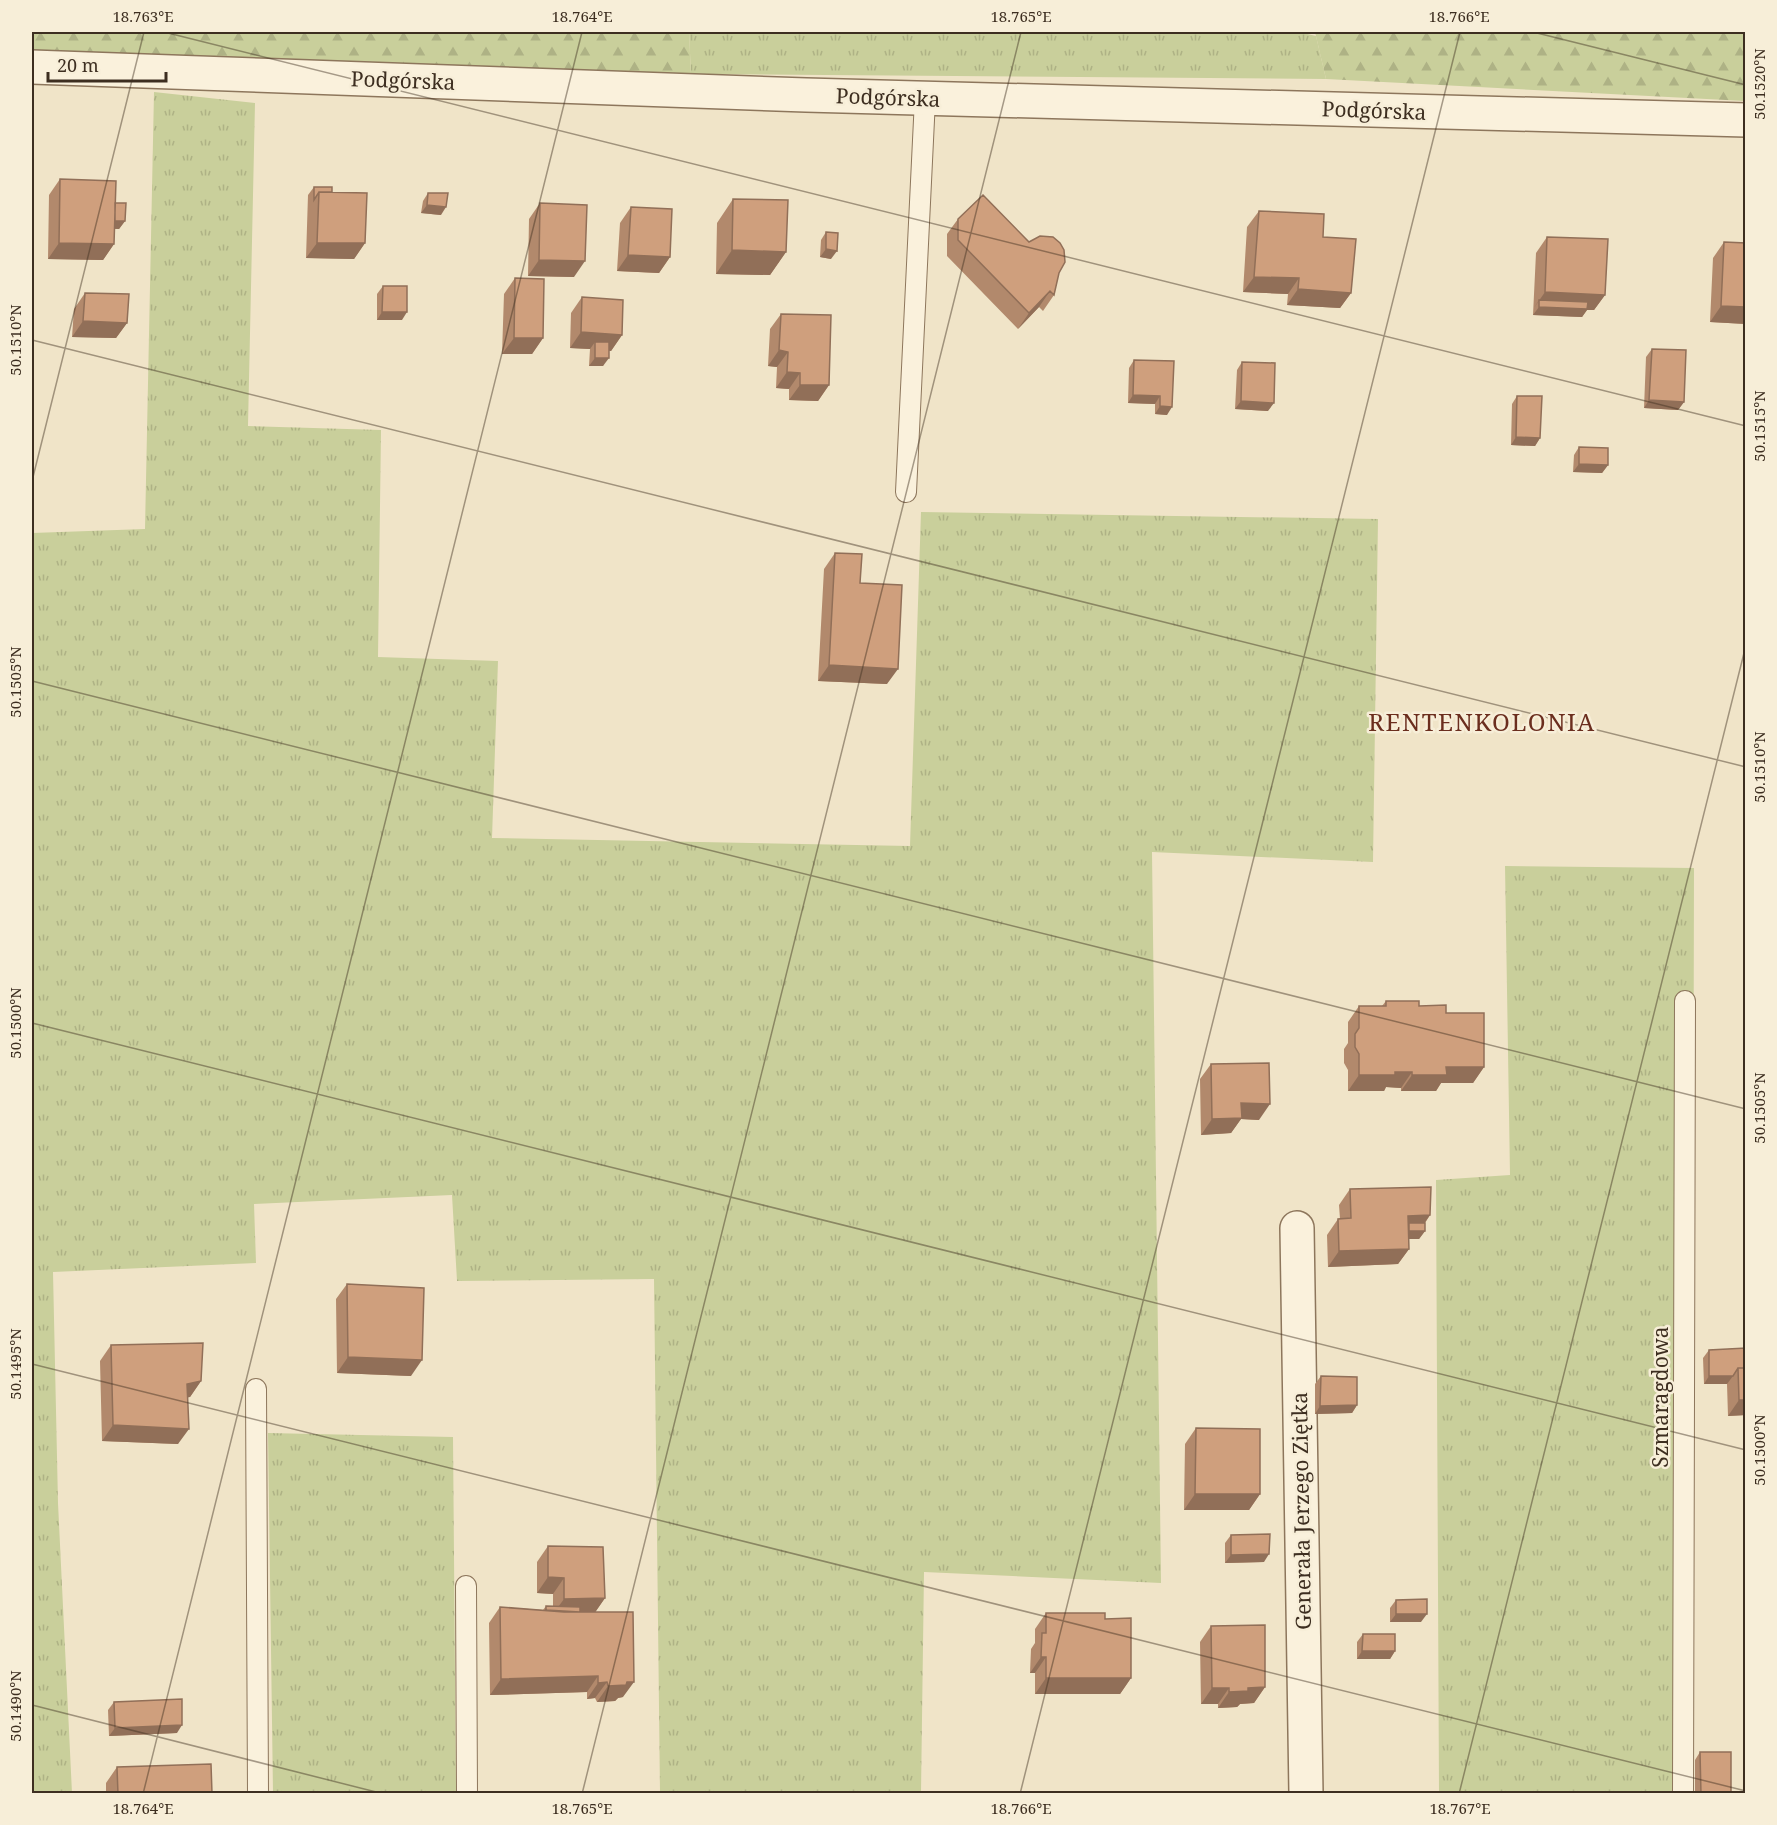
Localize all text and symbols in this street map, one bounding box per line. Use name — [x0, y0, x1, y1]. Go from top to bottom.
text: 18.763°E — [112, 6, 174, 26]
text: 18.764°E — [551, 6, 613, 26]
text: 18.765°E — [990, 6, 1052, 26]
text: 18.766°E — [1428, 6, 1490, 26]
scale bar — [48, 45, 166, 83]
text: 50.1520°N — [1749, 48, 1769, 120]
text: 20 m — [57, 53, 99, 77]
street label: Podgórska — [350, 64, 456, 96]
street label: Podgórska — [835, 81, 941, 113]
street label: Podgórska — [1321, 94, 1427, 126]
text: 50.1510°N — [5, 304, 25, 376]
text: 50.1515°N — [1749, 390, 1769, 462]
text: 50.1505°N — [5, 646, 25, 718]
district label: RENTENKOLONIA — [1368, 705, 1596, 738]
text: 50.1510°N — [1749, 731, 1769, 803]
text: 50.1500°N — [5, 987, 25, 1059]
text: 50.1505°N — [1749, 1072, 1769, 1144]
street label: Szmaragdowa — [1646, 1326, 1674, 1468]
text: 50.1495°N — [5, 1328, 25, 1400]
street label: Generała Jerzego Ziętka — [1285, 1392, 1317, 1630]
text: 50.1500°N — [1749, 1414, 1769, 1486]
text: 50.1490°N — [5, 1670, 25, 1742]
text: 18.764°E — [112, 1798, 174, 1818]
text: 18.765°E — [551, 1798, 613, 1818]
text: 18.766°E — [990, 1798, 1052, 1818]
text: 18.767°E — [1429, 1798, 1491, 1818]

